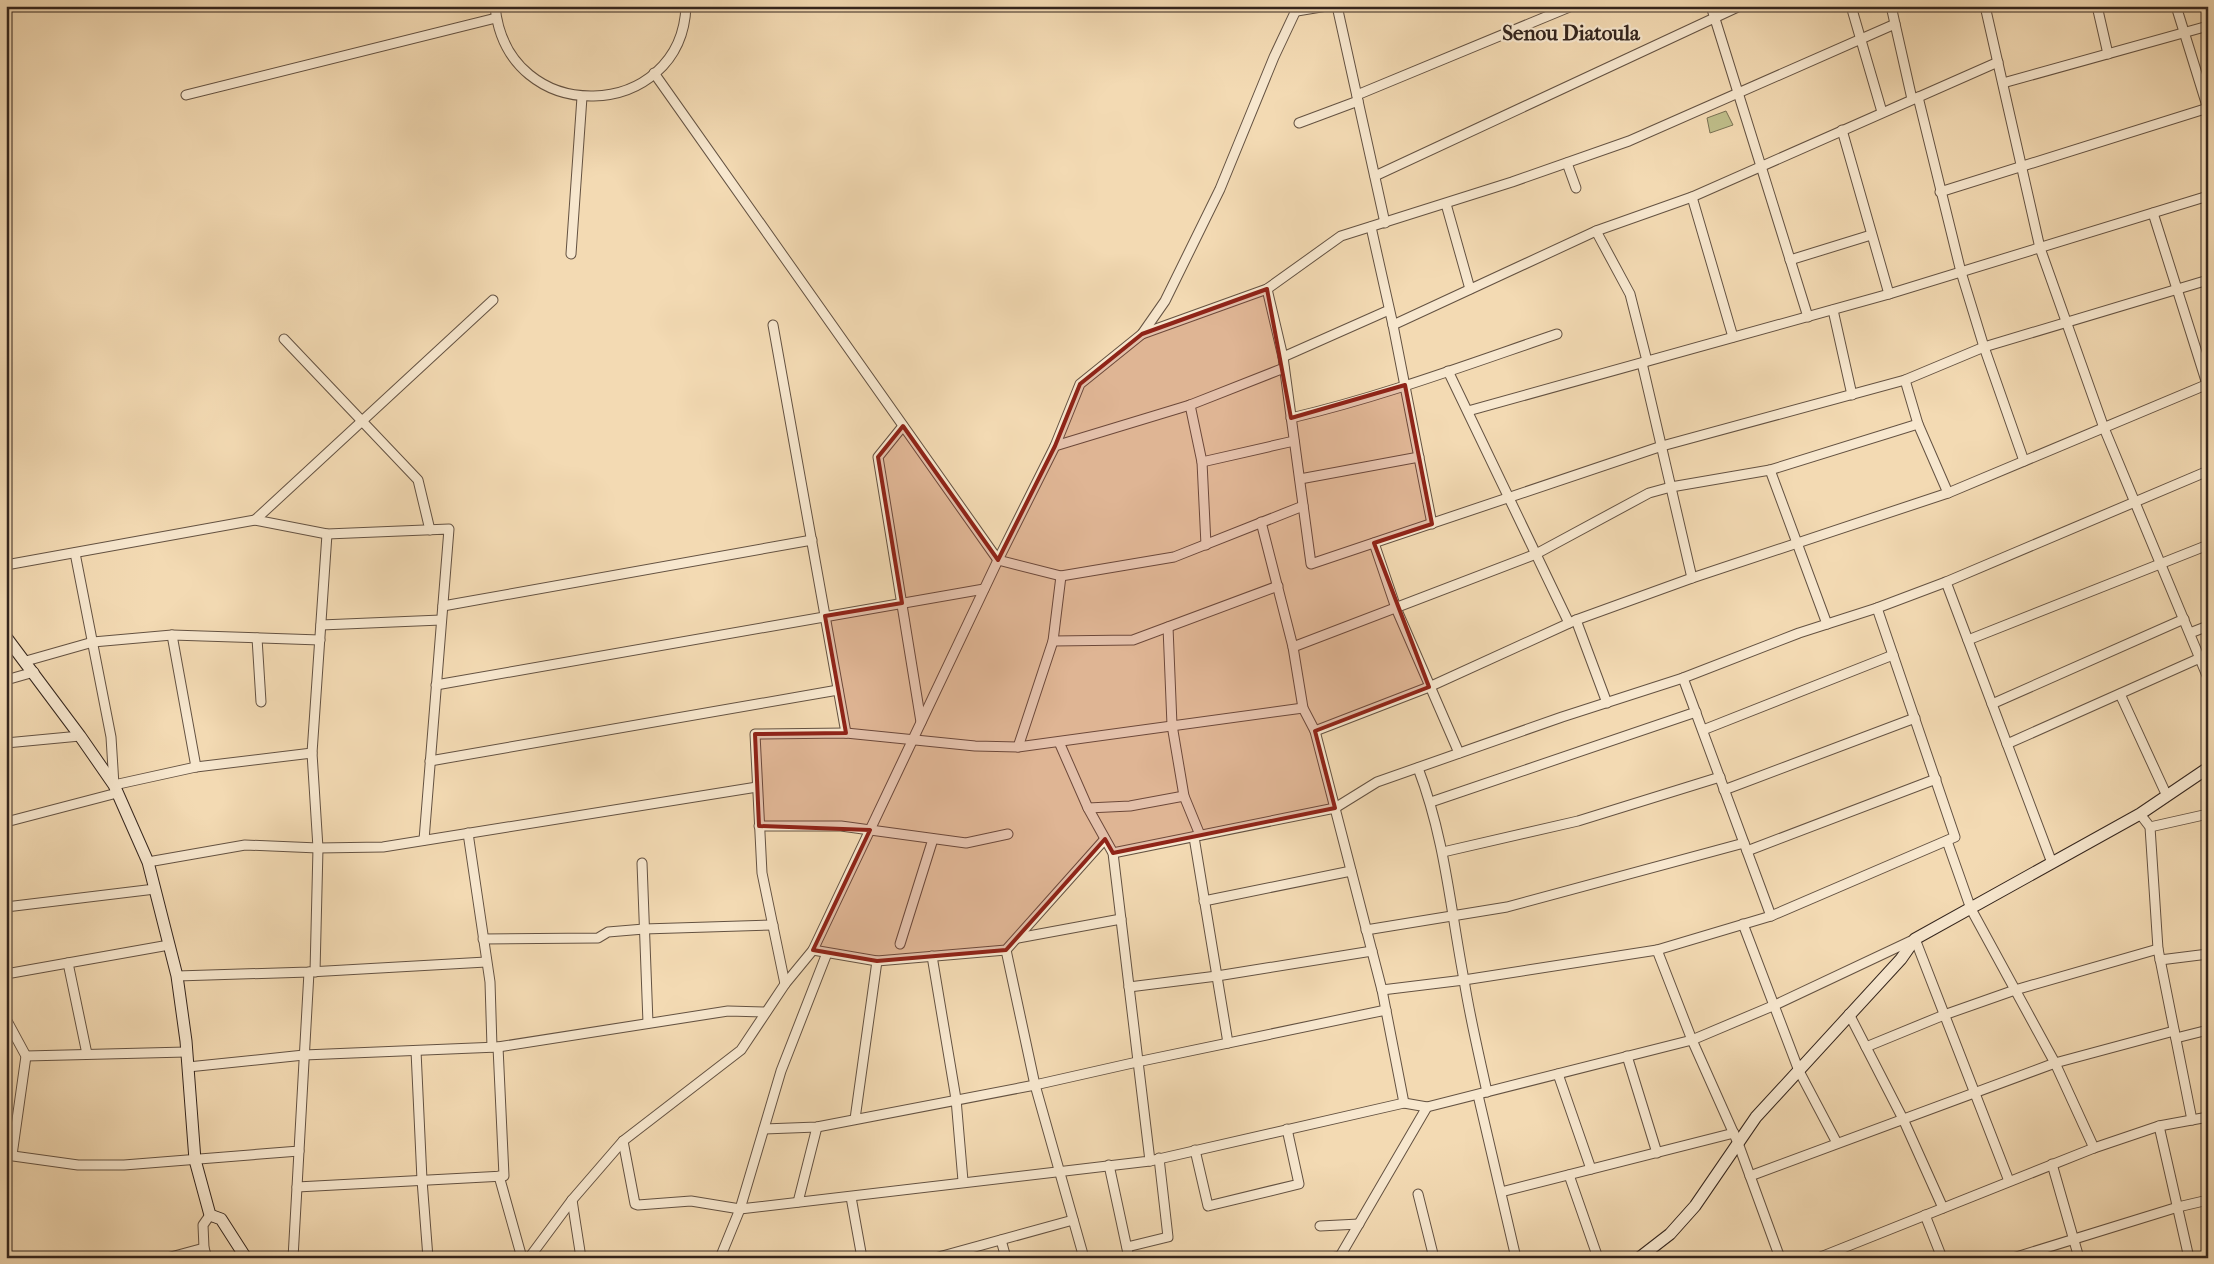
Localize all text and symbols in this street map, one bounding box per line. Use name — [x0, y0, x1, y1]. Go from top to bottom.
district label: Senou Diatoula — [1502, 21, 1641, 45]

